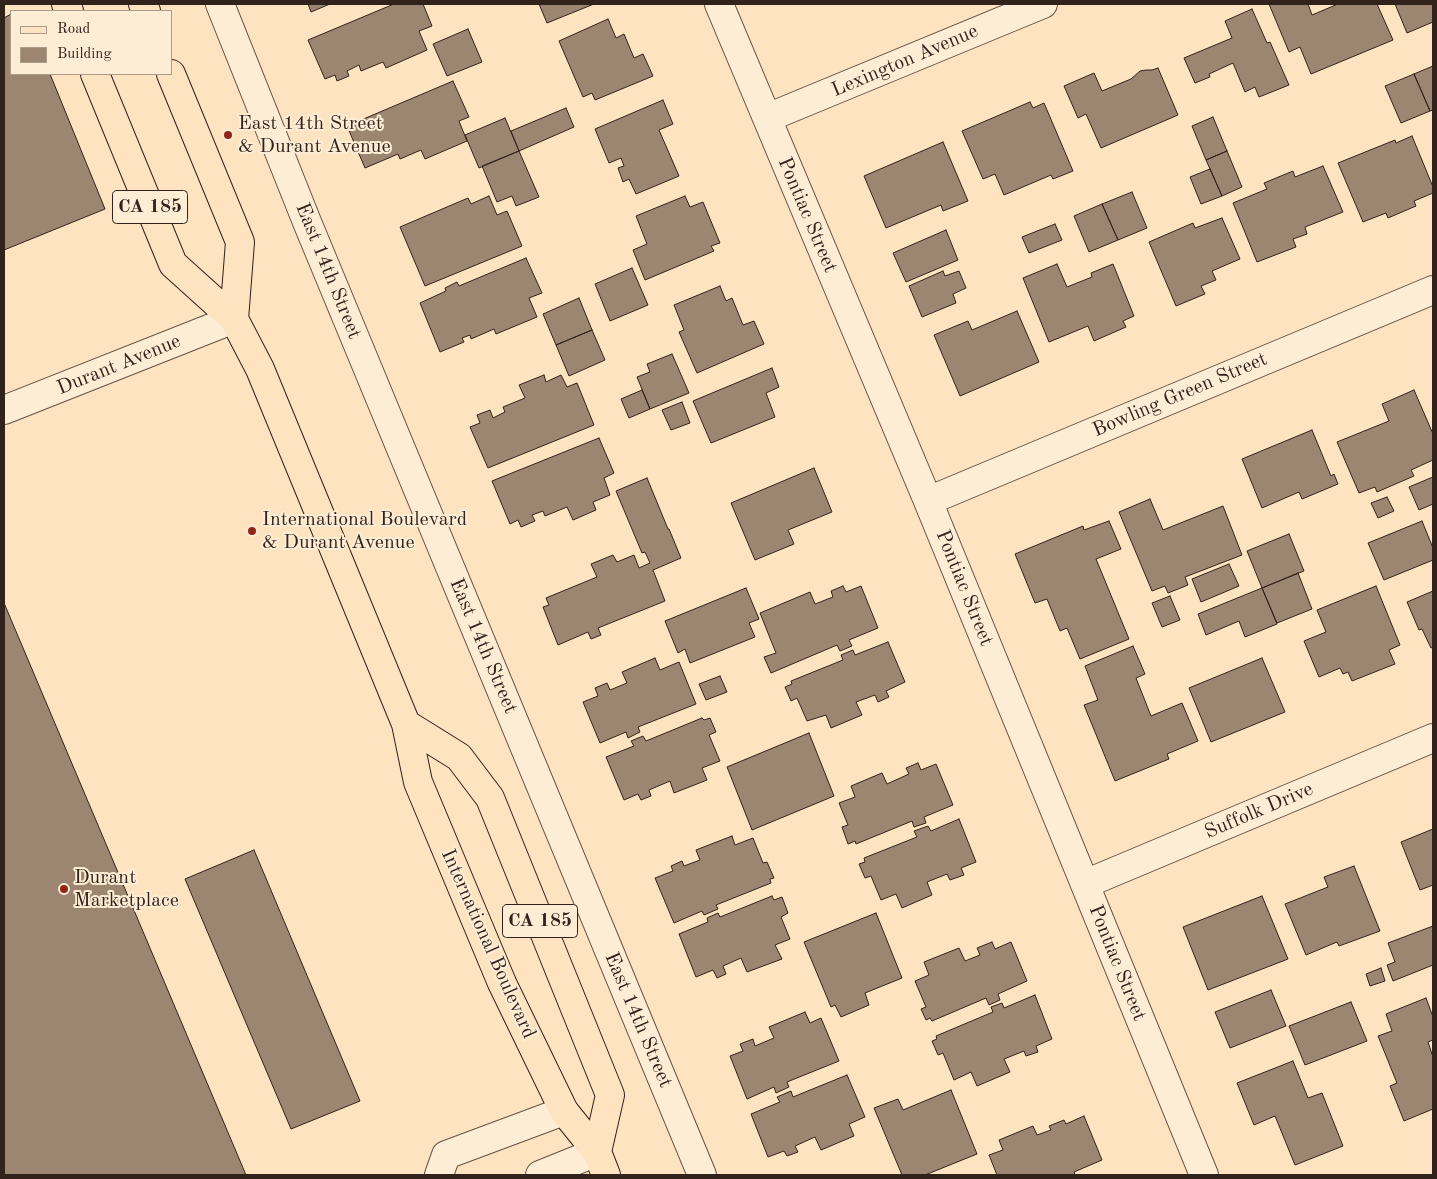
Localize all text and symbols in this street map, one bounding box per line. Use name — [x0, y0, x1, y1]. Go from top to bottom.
legend — [10, 10, 172, 75]
street label: Lexington Avenue — [828, 19, 982, 103]
text: Road — [57, 22, 90, 37]
text: Building — [57, 47, 112, 62]
place label: East 14th Street & Durant Avenue — [238, 112, 391, 159]
marker: East 14th Street & Durant Avenue — [222, 129, 234, 141]
street label: Pontiac Street — [772, 154, 842, 276]
road number: CA 185 — [112, 190, 188, 223]
street label: East 14th Street — [290, 199, 366, 343]
street label: Durant Avenue — [54, 329, 184, 401]
street label: Bowling Green Street — [1089, 347, 1271, 443]
place label: International Boulevard & Durant Avenue — [262, 508, 467, 555]
marker: International Boulevard & Durant Avenue — [246, 525, 258, 537]
street label: Pontiac Street — [930, 527, 998, 649]
street label: East 14th Street — [444, 575, 522, 717]
street label: Suffolk Drive — [1201, 777, 1317, 845]
street label: International Boulevard — [435, 845, 541, 1043]
place label: Durant Marketplace — [74, 866, 179, 913]
marker: Durant Marketplace — [58, 883, 70, 895]
street label: Pontiac Street — [1083, 902, 1151, 1024]
road number: CA 185 — [502, 904, 578, 938]
street label: East 14th Street — [599, 949, 677, 1091]

